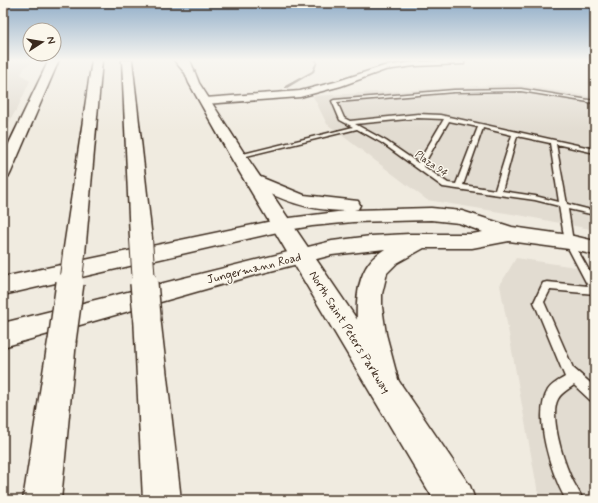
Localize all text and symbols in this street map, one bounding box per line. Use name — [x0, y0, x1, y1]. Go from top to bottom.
north arrow — [22, 22, 62, 62]
text: N — [43, 35, 58, 45]
street label: Plaza 94 — [412, 148, 450, 180]
street label: Jungermann Road — [205, 249, 303, 288]
street label: North Saint Peters Parkway — [305, 268, 394, 397]

